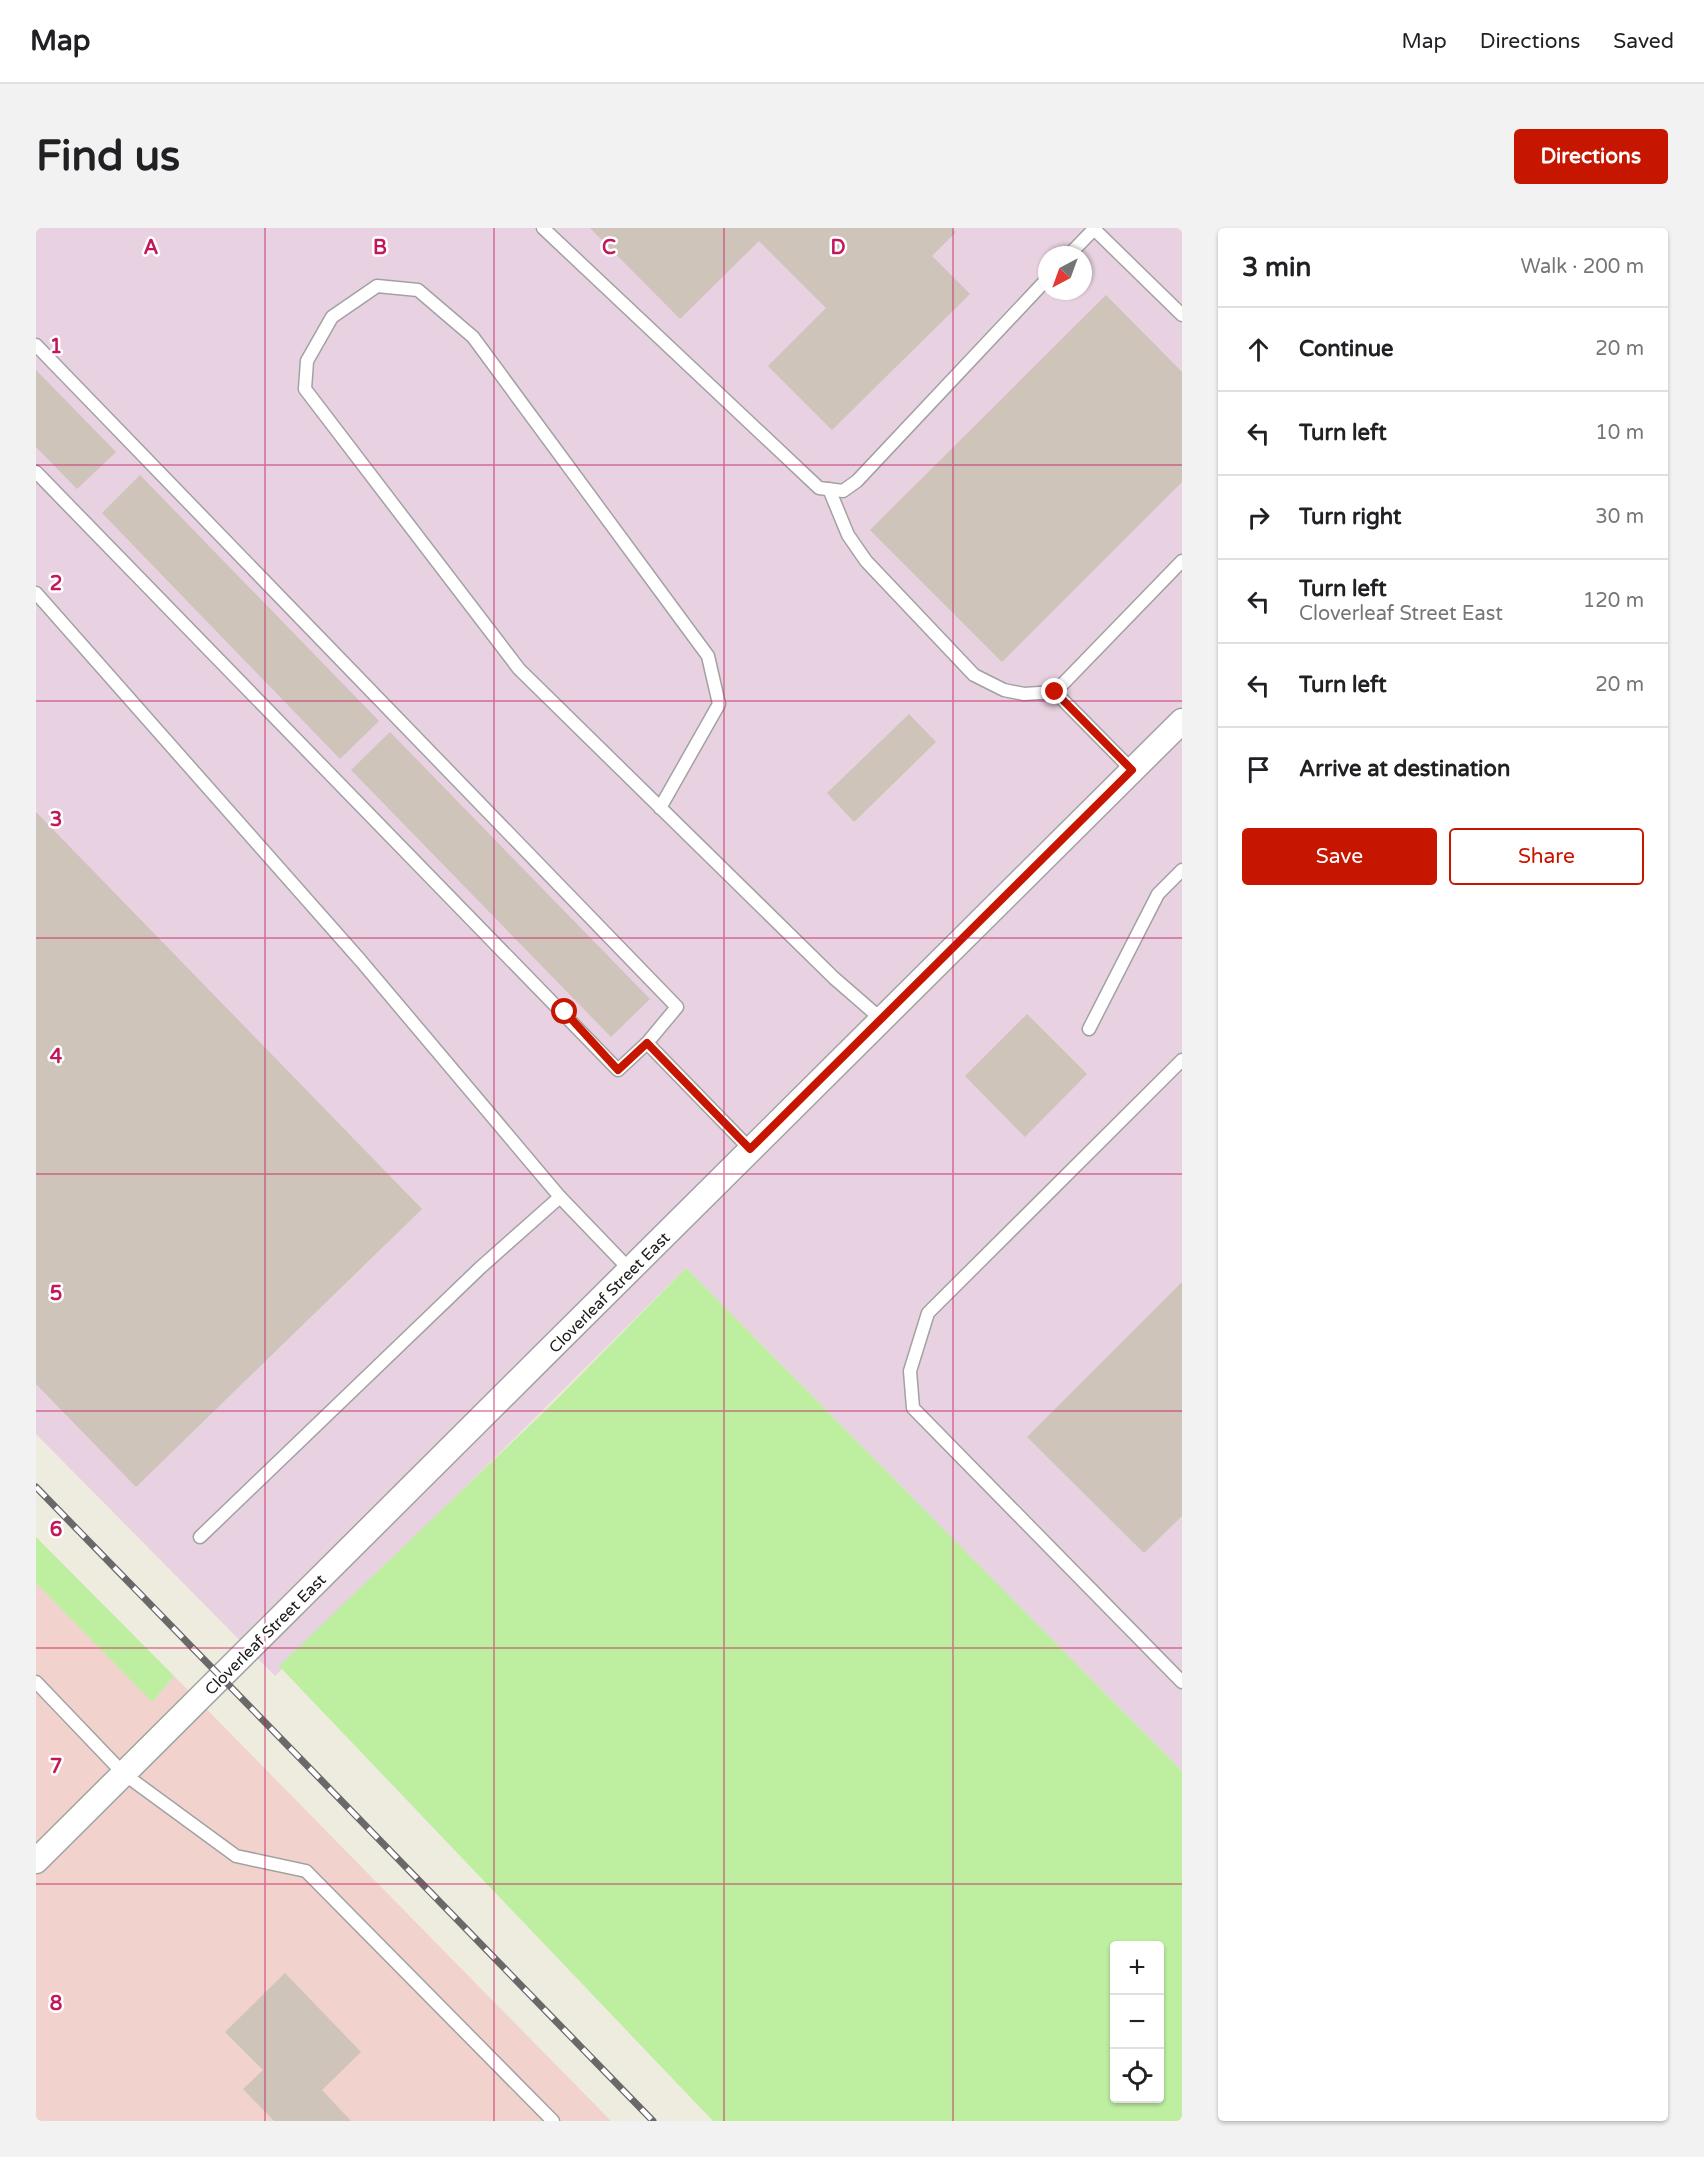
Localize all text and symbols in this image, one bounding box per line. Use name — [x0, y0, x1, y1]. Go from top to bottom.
text: Map — [30, 24, 90, 58]
text: Map — [1401, 29, 1447, 54]
text: Directions — [1480, 29, 1580, 54]
text: Saved — [1613, 29, 1674, 54]
button: Directions — [1514, 129, 1668, 184]
text: Find us — [36, 131, 180, 182]
text: A — [144, 236, 159, 260]
text: B — [373, 236, 387, 260]
text: C — [602, 236, 616, 260]
text: D — [830, 236, 846, 260]
north arrow — [1038, 246, 1092, 300]
text: 3 min — [1242, 252, 1311, 283]
text: Walk · 200 m — [1521, 255, 1644, 279]
icon: ahead — [1242, 333, 1275, 366]
text: 1 — [50, 335, 62, 359]
text: Continue — [1299, 336, 1394, 362]
text: 20 m — [1595, 337, 1644, 361]
icon: left — [1242, 417, 1275, 450]
text: Turn left — [1299, 420, 1387, 446]
text: 10 m — [1595, 421, 1644, 445]
icon: right — [1242, 501, 1275, 534]
text: Turn right — [1299, 504, 1401, 530]
text: 30 m — [1595, 505, 1644, 529]
text: 2 — [50, 572, 62, 596]
text: Turn left — [1299, 576, 1387, 602]
icon: left — [1242, 585, 1275, 618]
text: 120 m — [1583, 589, 1644, 613]
text: Cloverleaf Street East — [1299, 602, 1503, 626]
icon: left — [1242, 669, 1275, 702]
text: Turn left — [1299, 672, 1387, 698]
text: 20 m — [1595, 673, 1644, 697]
route end — [1041, 678, 1067, 704]
icon: arrive — [1242, 753, 1275, 786]
text: Arrive at destination — [1299, 756, 1510, 782]
text: 3 — [50, 808, 62, 832]
button: Save — [1242, 828, 1437, 885]
button: Share — [1449, 828, 1644, 885]
route start — [551, 998, 577, 1024]
text: 4 — [50, 1045, 63, 1069]
street label: Cloverleaf Street East — [545, 1228, 674, 1357]
text: 5 — [50, 1282, 62, 1306]
text: 6 — [50, 1518, 62, 1542]
street label: Cloverleaf Street East — [201, 1570, 330, 1699]
text: 7 — [50, 1755, 62, 1779]
map controls — [1110, 1941, 1164, 2103]
button: + — [1110, 1941, 1164, 1995]
text: 8 — [50, 1992, 62, 2016]
button: − — [1110, 1995, 1164, 2049]
button: locate — [1110, 2049, 1164, 2103]

